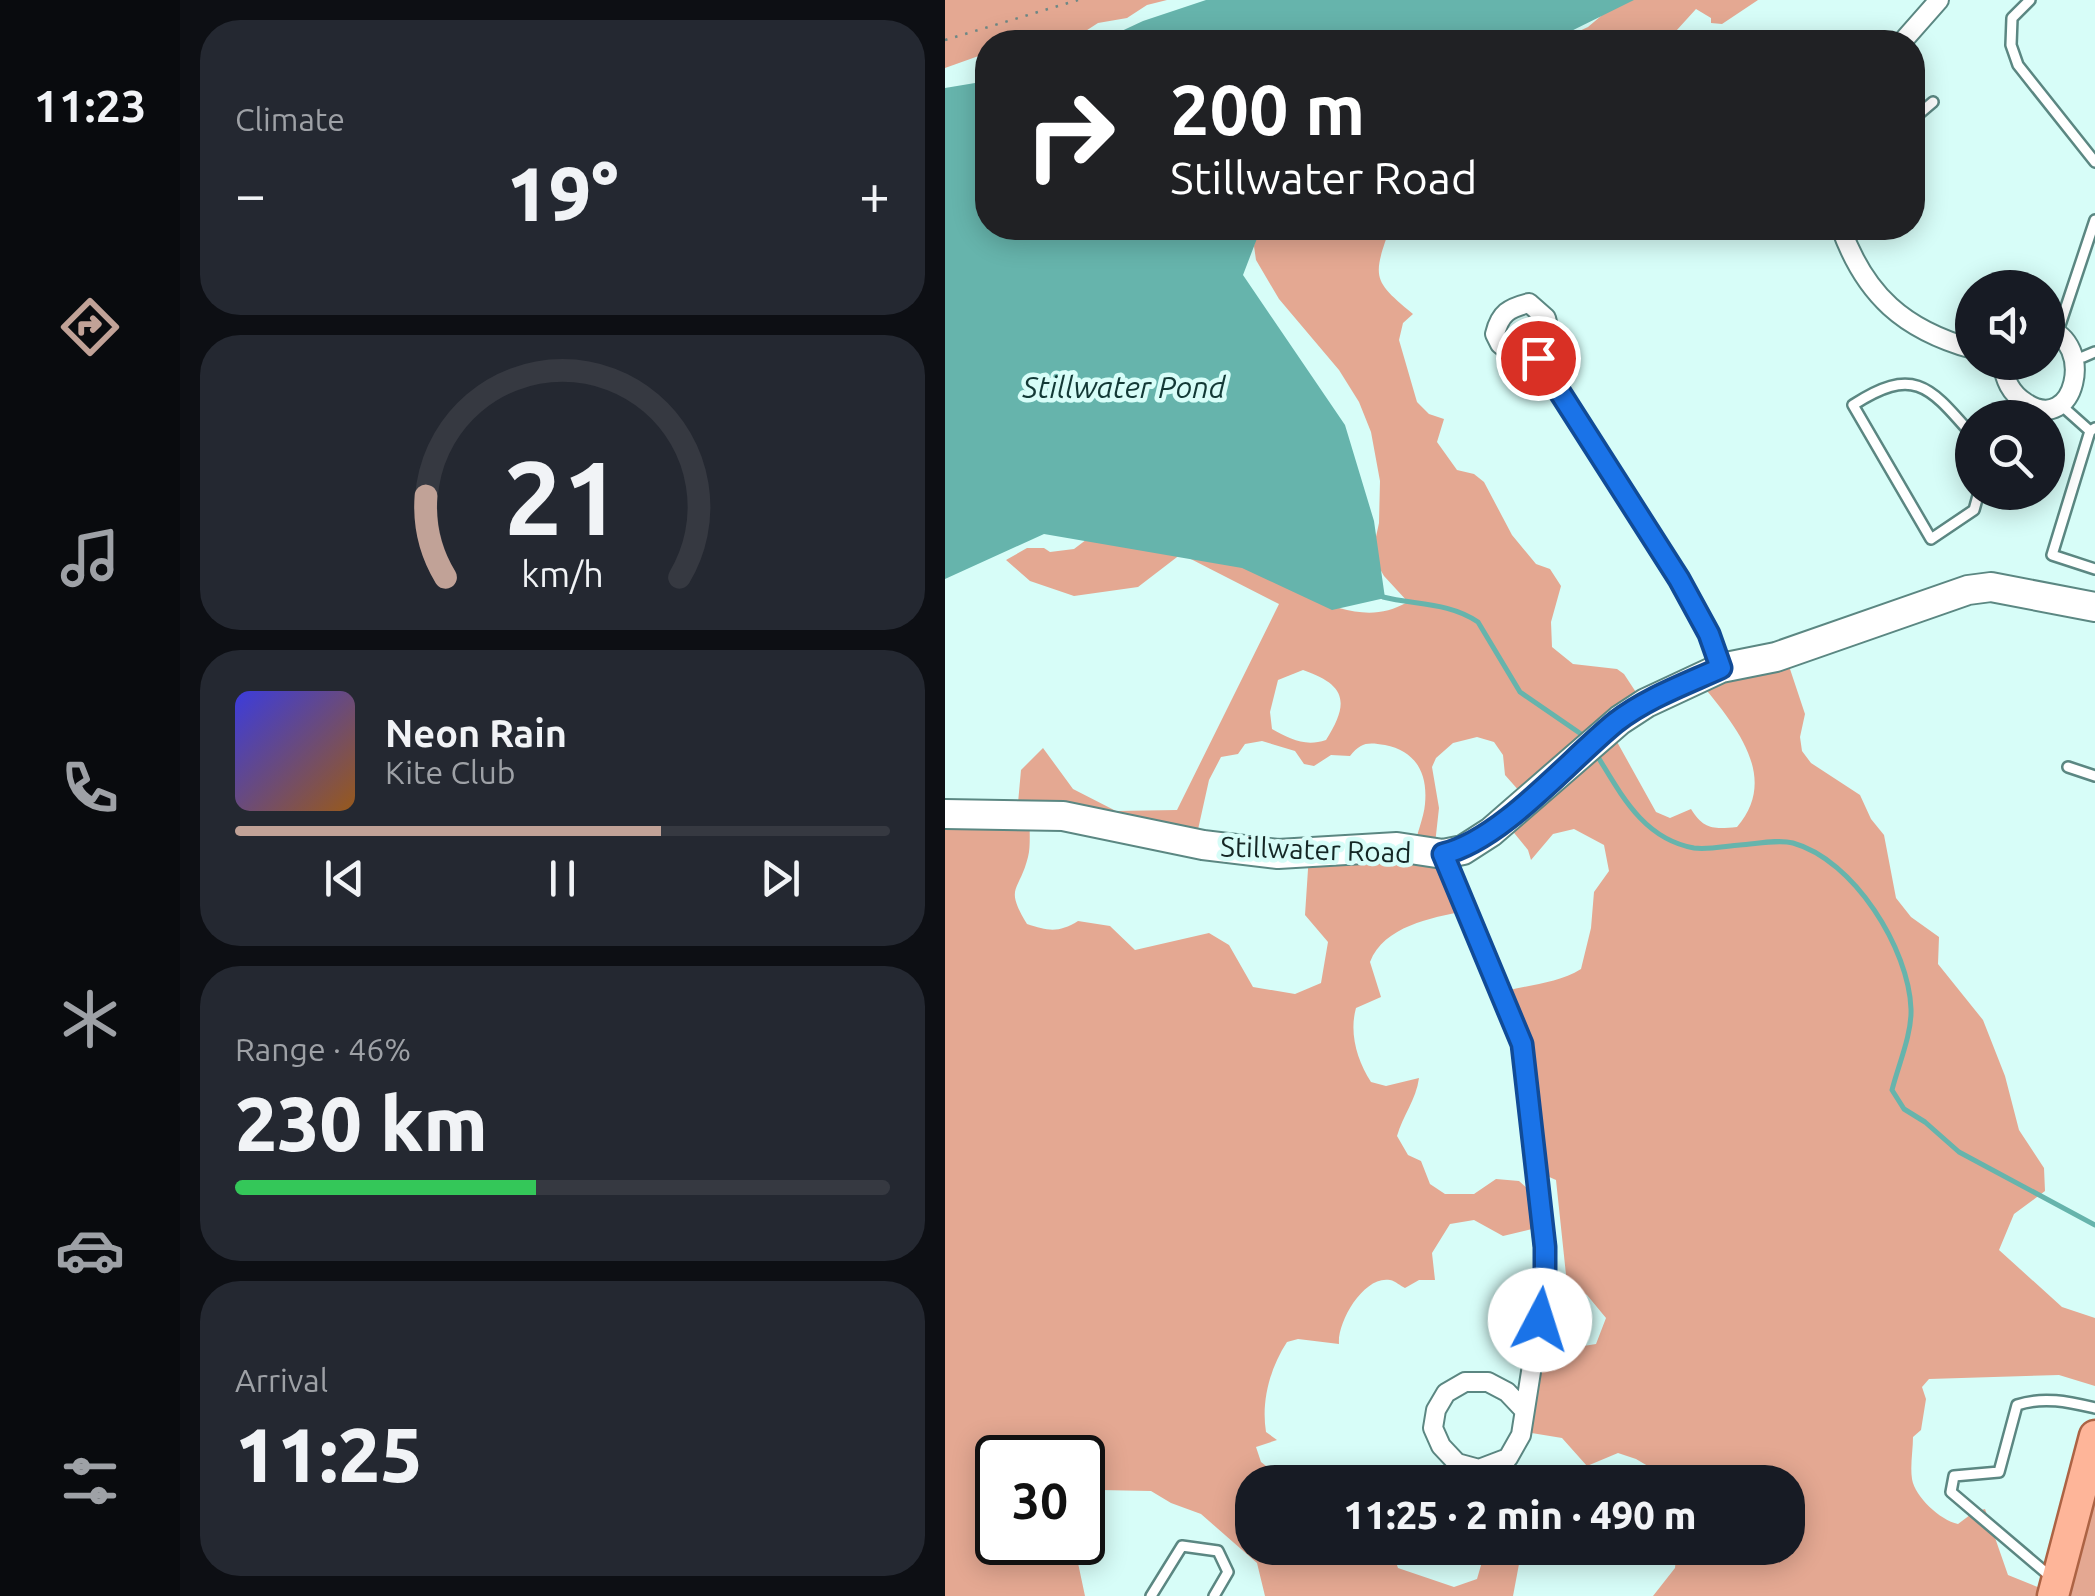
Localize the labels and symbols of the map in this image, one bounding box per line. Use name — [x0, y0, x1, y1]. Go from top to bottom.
pin — [1496, 316, 1581, 401]
water label: Stillwater Pond — [1022, 370, 1227, 404]
street label: Stillwater Road — [1220, 830, 1412, 868]
position arrow — [1488, 1268, 1592, 1372]
speed limit sign: 30 — [975, 1435, 1105, 1565]

